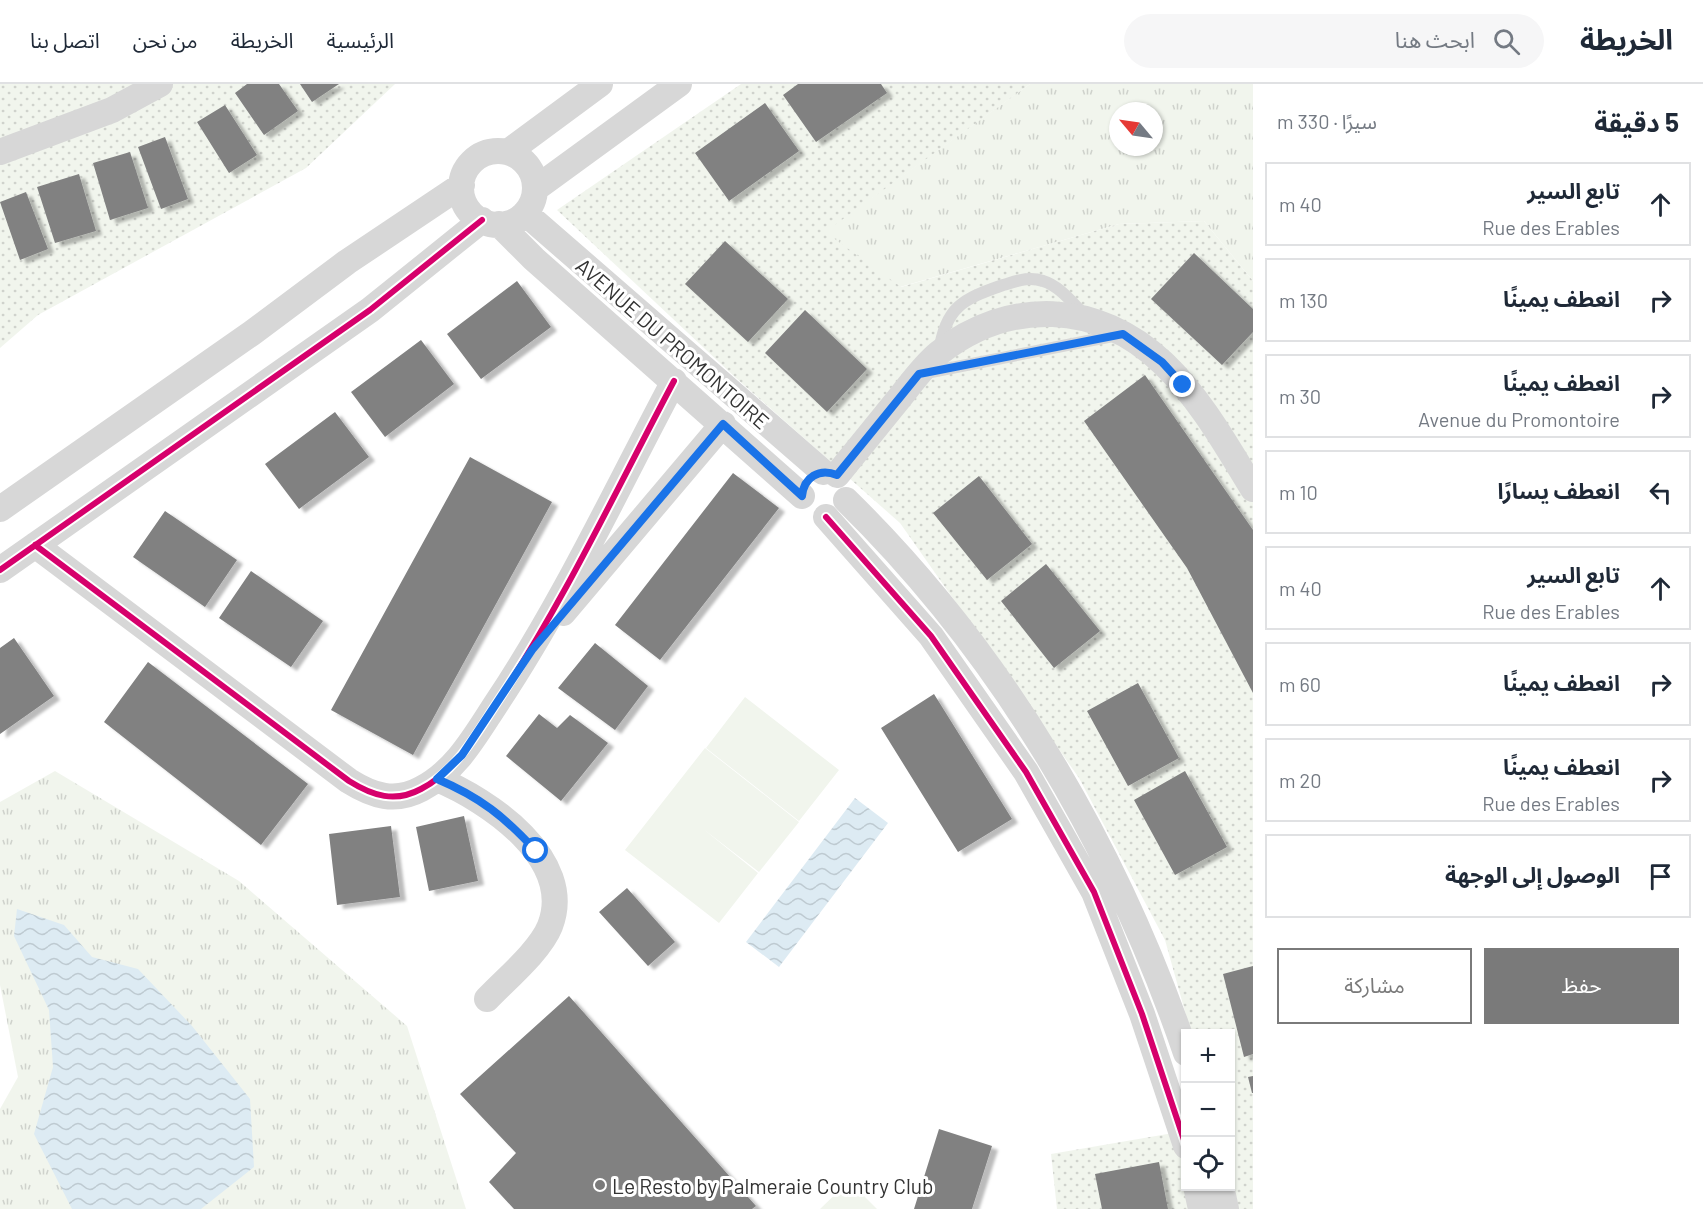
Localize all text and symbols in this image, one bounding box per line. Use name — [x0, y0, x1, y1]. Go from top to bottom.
search box — [1124, 14, 1544, 68]
text: الخريطة — [1580, 22, 1673, 56]
icon: search — [1490, 25, 1523, 58]
text: ابحث هنا — [1395, 26, 1475, 52]
text: اتصل بنا — [30, 27, 100, 52]
text: من نحن — [133, 27, 198, 52]
text: الخريطة — [231, 27, 294, 52]
text: الرئيسية — [327, 27, 394, 52]
north arrow — [1109, 102, 1163, 156]
text: 5 دقيقة — [1594, 106, 1679, 137]
text: سيرًا · 330 m — [1277, 109, 1377, 133]
text: تابع السير — [1527, 177, 1620, 203]
icon: ahead — [1644, 188, 1677, 221]
text: 40 m — [1279, 192, 1322, 216]
text: Rue des Erables — [1482, 215, 1620, 239]
street label: AVENUE DU PROMONTOIRE — [571, 252, 775, 434]
icon: right — [1644, 284, 1677, 317]
text: انعطف يمينًا — [1503, 285, 1620, 311]
text: 130 m — [1279, 288, 1328, 312]
text: انعطف يمينًا — [1503, 369, 1620, 395]
route end — [1169, 371, 1195, 397]
icon: right — [1644, 380, 1677, 413]
text: 30 m — [1279, 384, 1321, 408]
text: Avenue du Promontoire — [1418, 407, 1620, 431]
icon: left — [1644, 476, 1677, 509]
text: انعطف يسارًا — [1497, 477, 1620, 503]
text: 10 m — [1279, 480, 1318, 504]
text: تابع السير — [1527, 561, 1620, 587]
icon: ahead — [1644, 572, 1677, 605]
text: 40 m — [1279, 576, 1322, 600]
text: Rue des Erables — [1482, 599, 1620, 623]
icon: right — [1644, 668, 1677, 701]
text: انعطف يمينًا — [1503, 669, 1620, 695]
text: 60 m — [1279, 672, 1321, 696]
text: انعطف يمينًا — [1503, 753, 1620, 779]
icon: right — [1644, 764, 1677, 797]
text: 20 m — [1279, 768, 1322, 792]
text: Rue des Erables — [1482, 791, 1620, 815]
route start — [522, 837, 548, 863]
icon: arrive — [1644, 860, 1677, 893]
text: الوصول إلى الوجهة — [1445, 861, 1620, 887]
button: مشاركة — [1277, 948, 1472, 1024]
button: حفظ — [1484, 948, 1679, 1024]
map controls — [1181, 1029, 1235, 1191]
button: + — [1181, 1029, 1235, 1083]
button: − — [1181, 1083, 1235, 1137]
button: locate — [1181, 1137, 1235, 1191]
place label: Le Resto by Palmeraie Country Club — [612, 1173, 934, 1198]
marker: Le Resto by Palmeraie Country Club — [593, 1178, 607, 1192]

